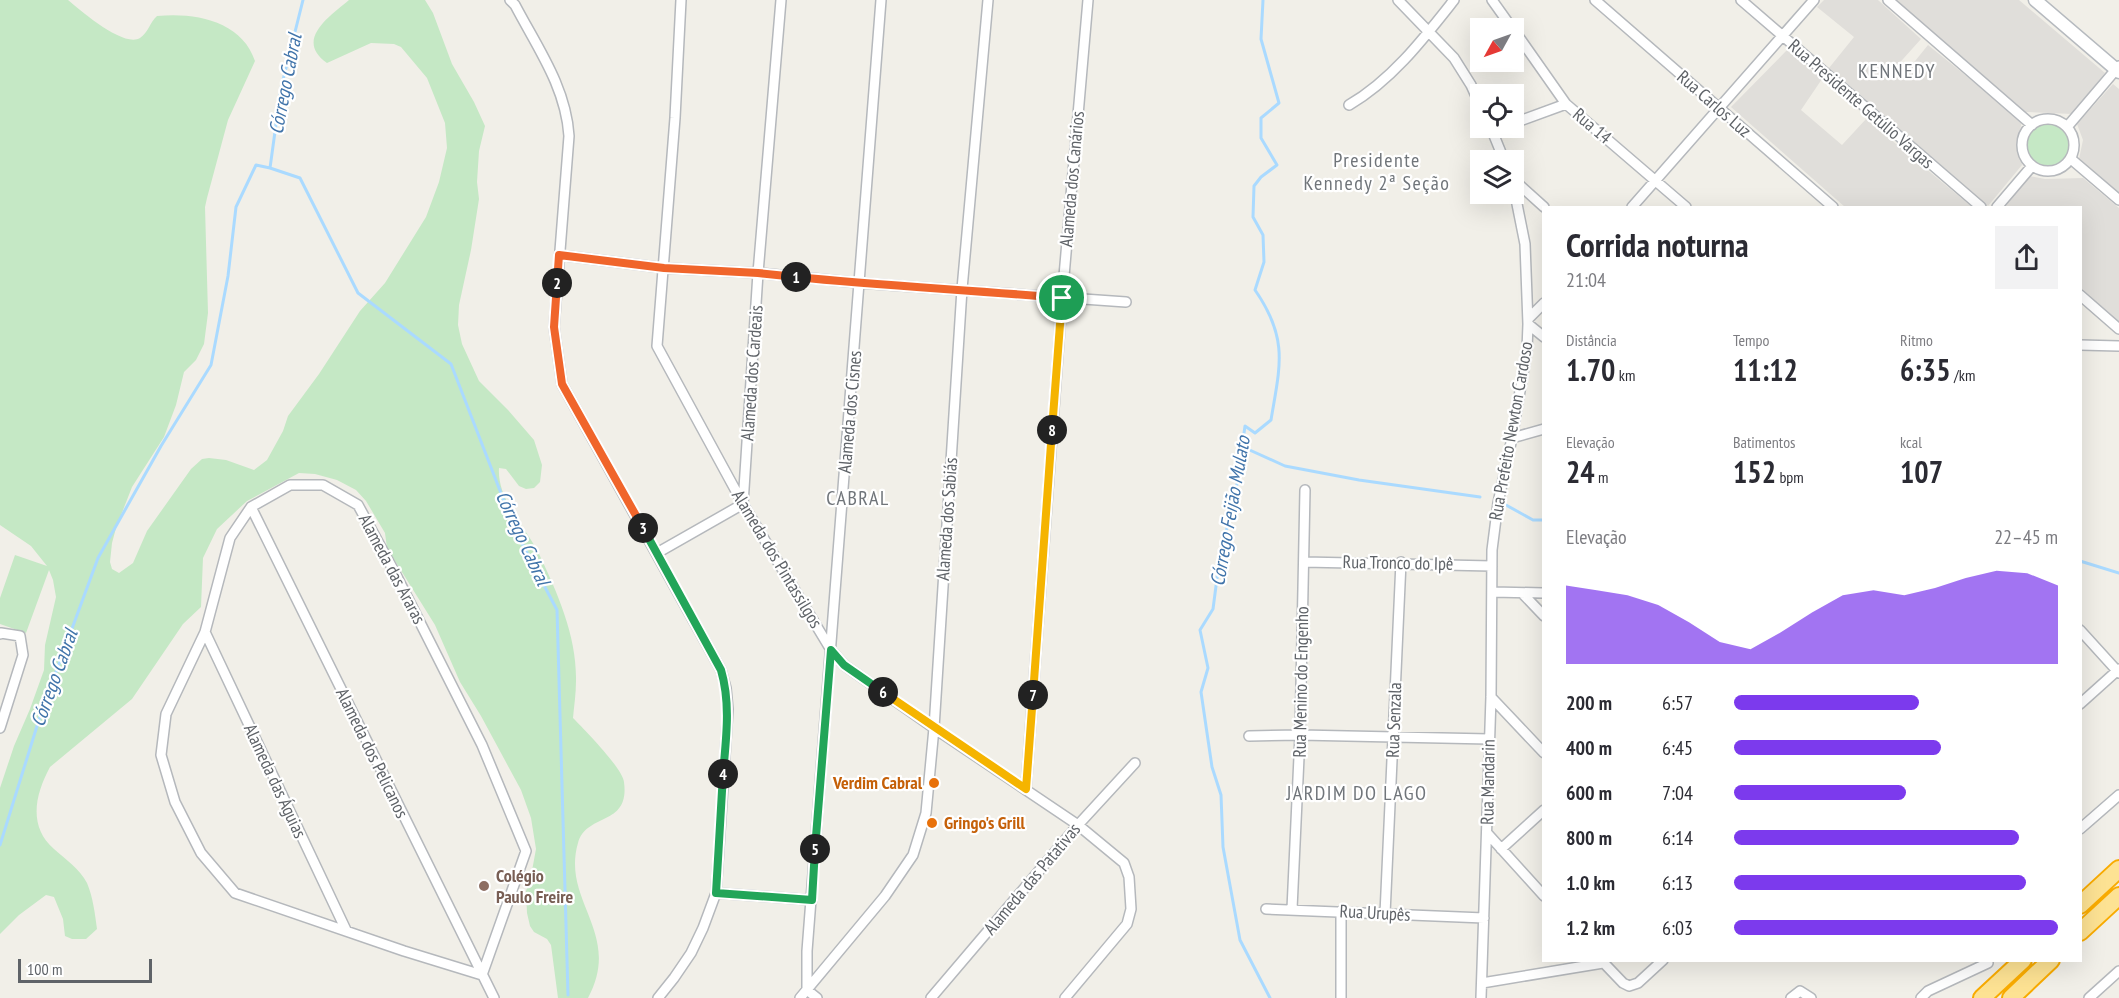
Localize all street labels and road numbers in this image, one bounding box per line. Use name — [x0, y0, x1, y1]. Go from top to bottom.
street label: Rua Presidente Getúlio Vargas — [1784, 34, 1939, 173]
street label: Rua Carlos Luz — [1672, 65, 1756, 142]
street label: Rua 14 — [1568, 103, 1616, 148]
street label: Alameda dos Canários — [1054, 110, 1089, 248]
street label: Alameda dos Cardeais — [735, 304, 768, 442]
street label: Rua Prefeito Newton Cardoso — [1483, 339, 1538, 522]
street label: Alameda dos Cisnes — [833, 350, 866, 474]
street label: Alameda dos Sabiás — [931, 457, 962, 581]
street label: Alameda dos Pintassilgos — [727, 485, 828, 632]
street label: Alameda das Araras — [354, 510, 431, 628]
street label: Rua Tronco do Ipê — [1342, 550, 1454, 575]
street label: Rua Menino do Engenho — [1288, 606, 1313, 758]
street label: Rua Senzala — [1381, 682, 1406, 758]
street label: Alameda dos Pelicanos — [331, 684, 414, 822]
street label: Alameda das Águias — [239, 720, 312, 842]
street label: Rua Mandarin — [1475, 739, 1500, 825]
street label: Alameda das Patativas — [978, 818, 1085, 939]
street label: Rua Urupês — [1339, 899, 1411, 926]

